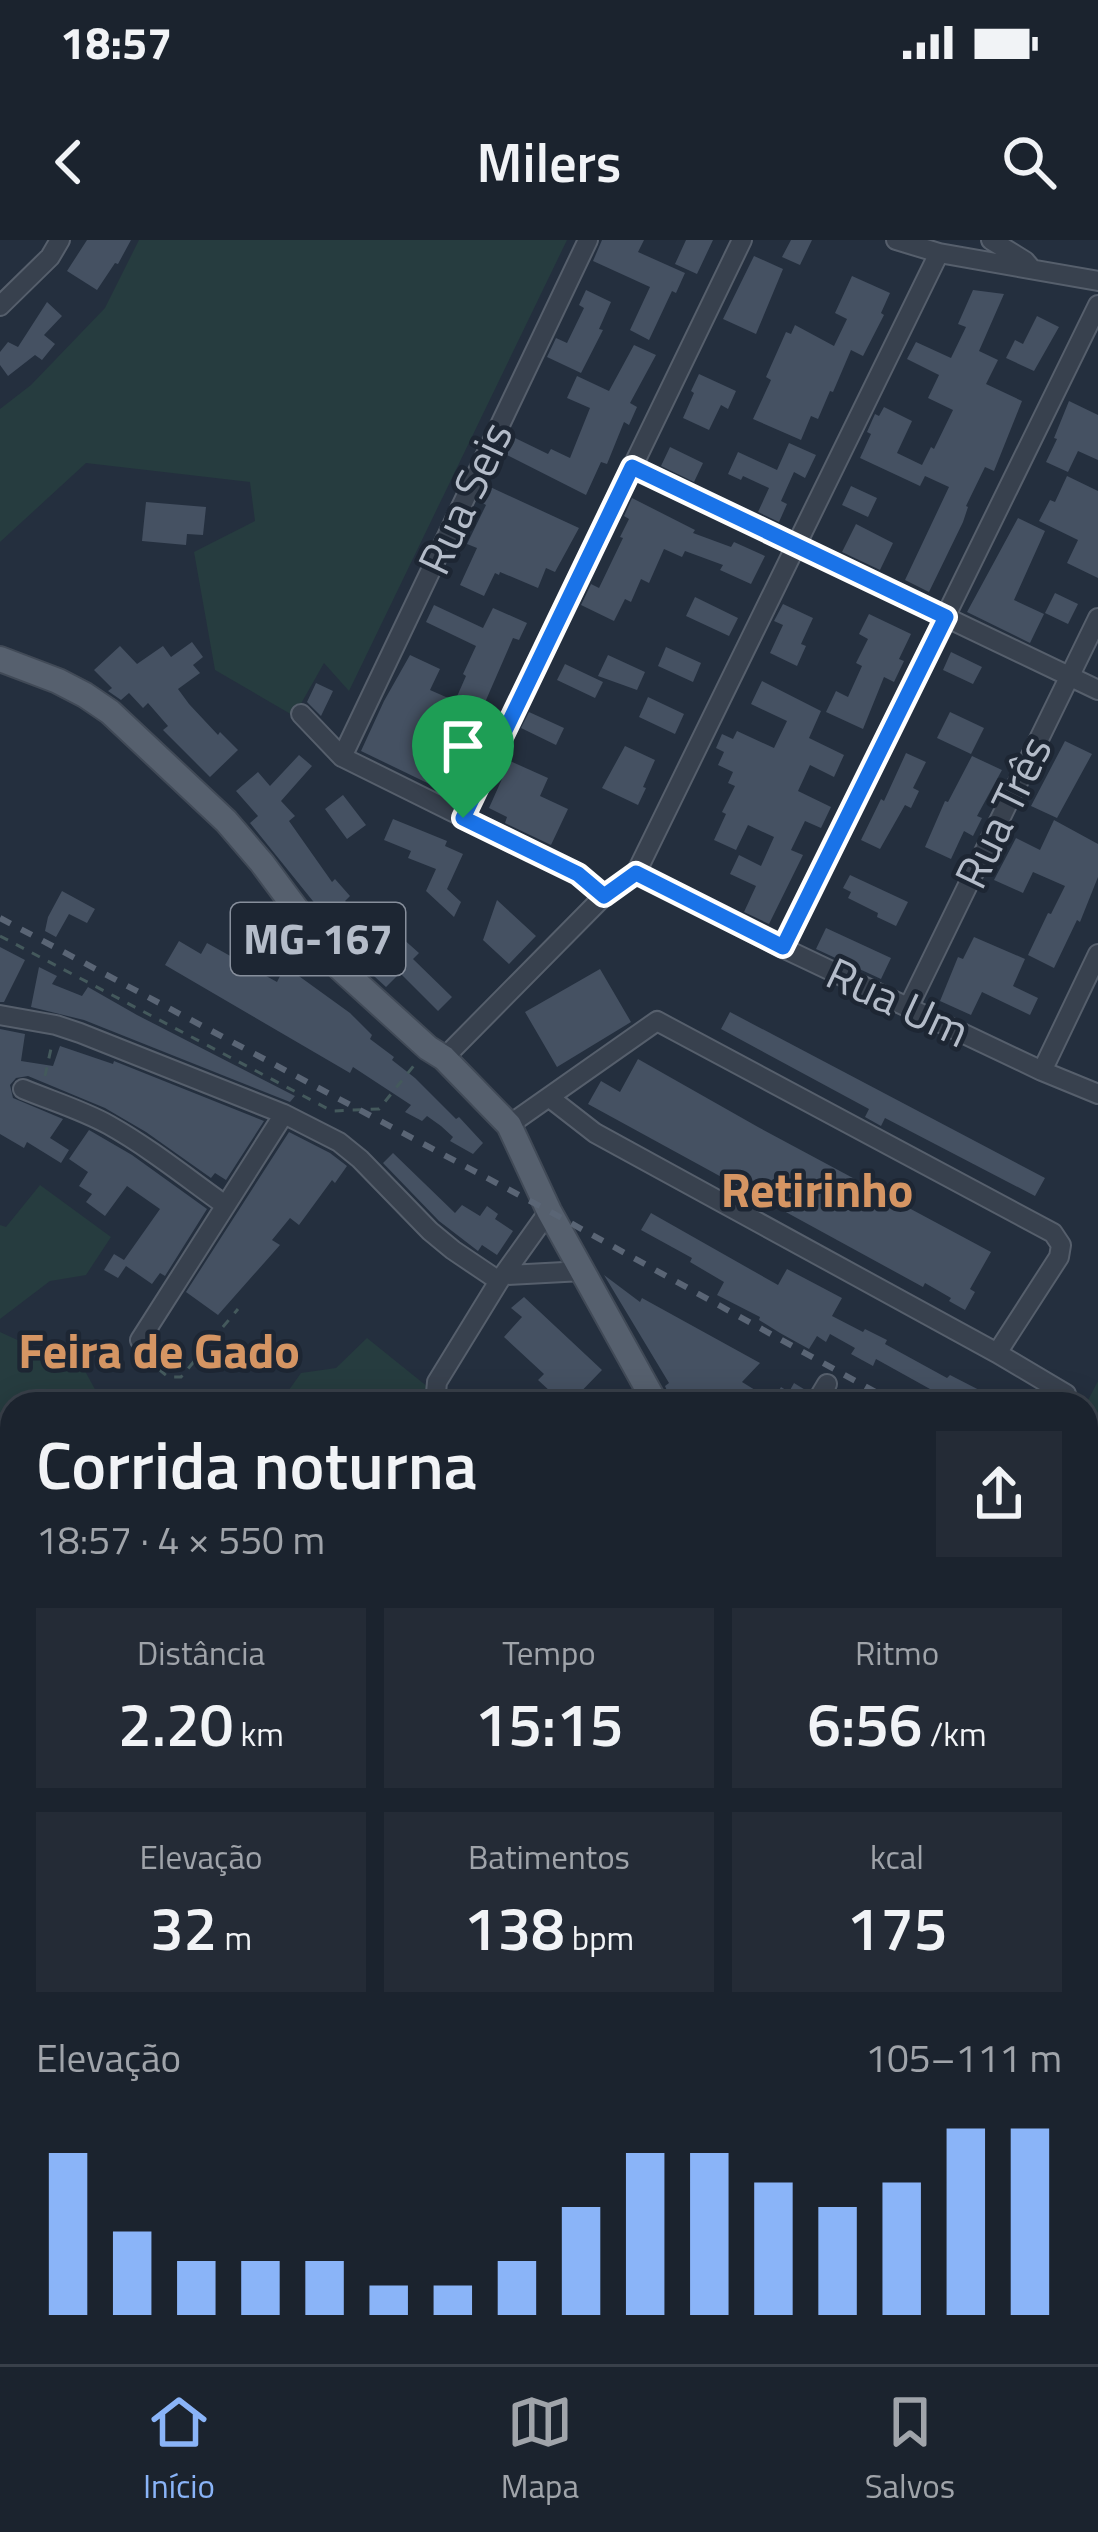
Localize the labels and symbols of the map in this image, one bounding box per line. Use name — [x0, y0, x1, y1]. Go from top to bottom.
street label: Rua Seis — [399, 410, 529, 585]
pin — [412, 695, 514, 818]
street label: Rua Três — [936, 724, 1068, 899]
road number: MG-167 — [231, 903, 405, 975]
street label: Rua Um — [816, 938, 981, 1064]
district label: Retirinho — [721, 1153, 913, 1226]
district label: Feira de Gado — [18, 1314, 300, 1387]

